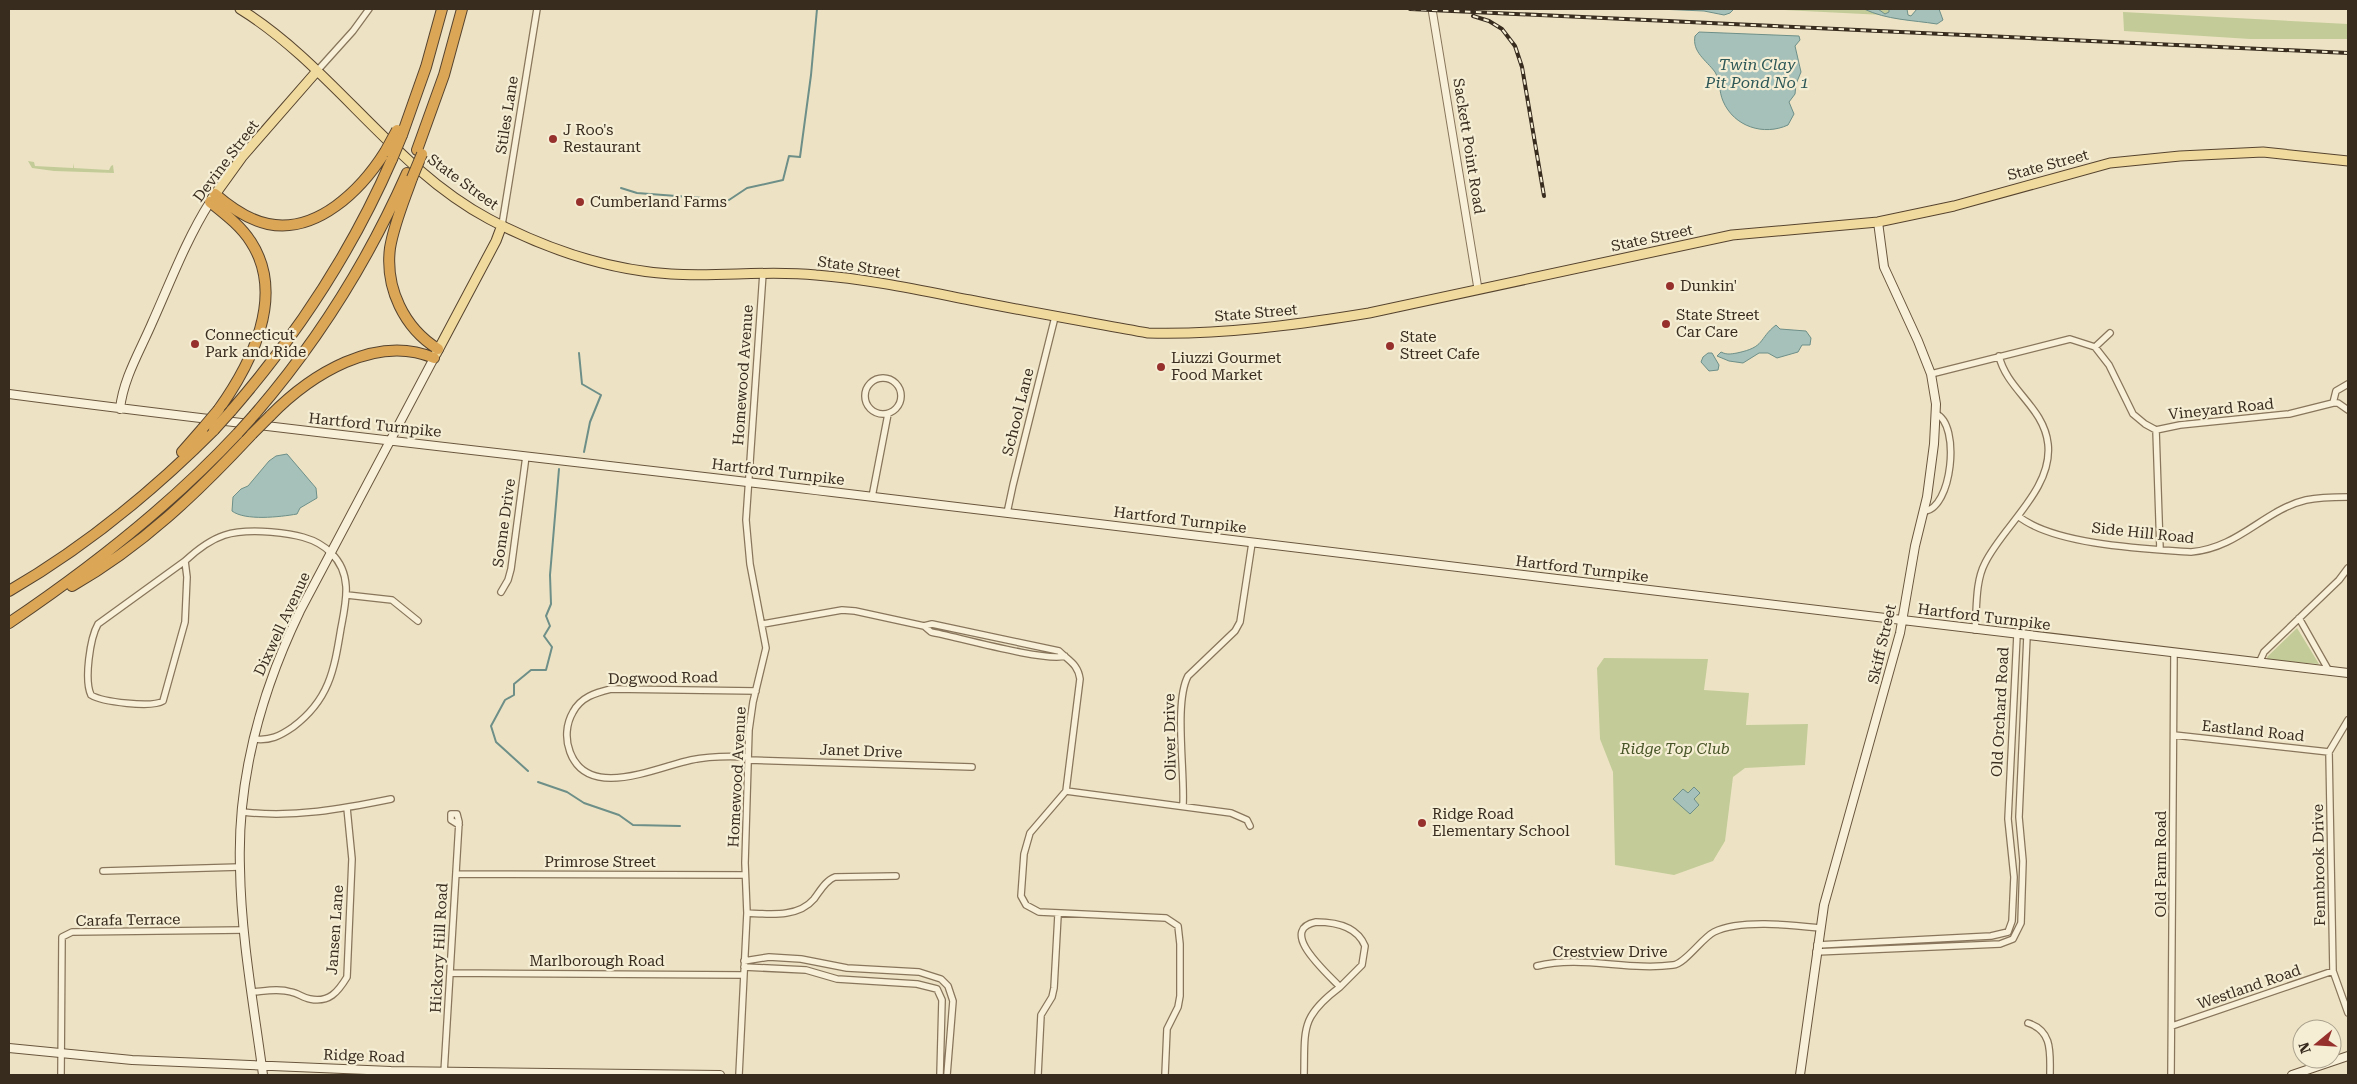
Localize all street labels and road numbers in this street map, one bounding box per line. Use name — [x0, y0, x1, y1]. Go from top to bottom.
street label: Stiles Lane — [492, 75, 522, 155]
street label: Sackett Point Road — [1449, 77, 1489, 216]
street label: Devine Street — [189, 116, 263, 206]
street label: State Street — [2005, 145, 2091, 184]
street label: State Street — [424, 150, 502, 214]
street label: State Street — [1609, 220, 1695, 255]
street label: State Street — [817, 252, 902, 282]
street label: State Street — [1214, 300, 1299, 326]
street label: Homewood Avenue — [729, 304, 757, 446]
street label: School Lane — [998, 366, 1038, 458]
street label: Vineyard Road — [2167, 394, 2275, 423]
street label: Hartford Turnpike — [307, 409, 443, 441]
street label: Hartford Turnpike — [710, 455, 846, 489]
street label: Sonne Drive — [489, 478, 519, 568]
street label: Hartford Turnpike — [1112, 503, 1248, 537]
street label: Side Hill Road — [2091, 519, 2196, 547]
street label: Hartford Turnpike — [1514, 552, 1650, 586]
street label: Dixwell Avenue — [250, 569, 314, 679]
street label: Hartford Turnpike — [1916, 600, 2052, 634]
street label: Skiff Street — [1864, 602, 1900, 686]
street label: Old Orchard Road — [1988, 646, 2012, 778]
street label: Dogwood Road — [608, 668, 719, 688]
street label: Oliver Drive — [1160, 693, 1180, 781]
street label: Homewood Avenue — [724, 706, 750, 848]
street label: Eastland Road — [2201, 717, 2306, 745]
street label: Janet Drive — [819, 741, 903, 761]
street label: Fennbrook Drive — [2309, 804, 2329, 926]
street label: Old Farm Road — [2152, 810, 2170, 917]
street label: Primrose Street — [544, 853, 656, 871]
street label: Hickory Hill Road — [427, 882, 451, 1014]
street label: Jansen Lane — [323, 884, 347, 976]
street label: Carafa Terrace — [76, 910, 180, 930]
street label: Crestview Drive — [1553, 943, 1667, 961]
street label: Marlborough Road — [529, 952, 665, 970]
street label: Westland Road — [2195, 961, 2303, 1013]
street label: Ridge Road — [323, 1046, 406, 1066]

